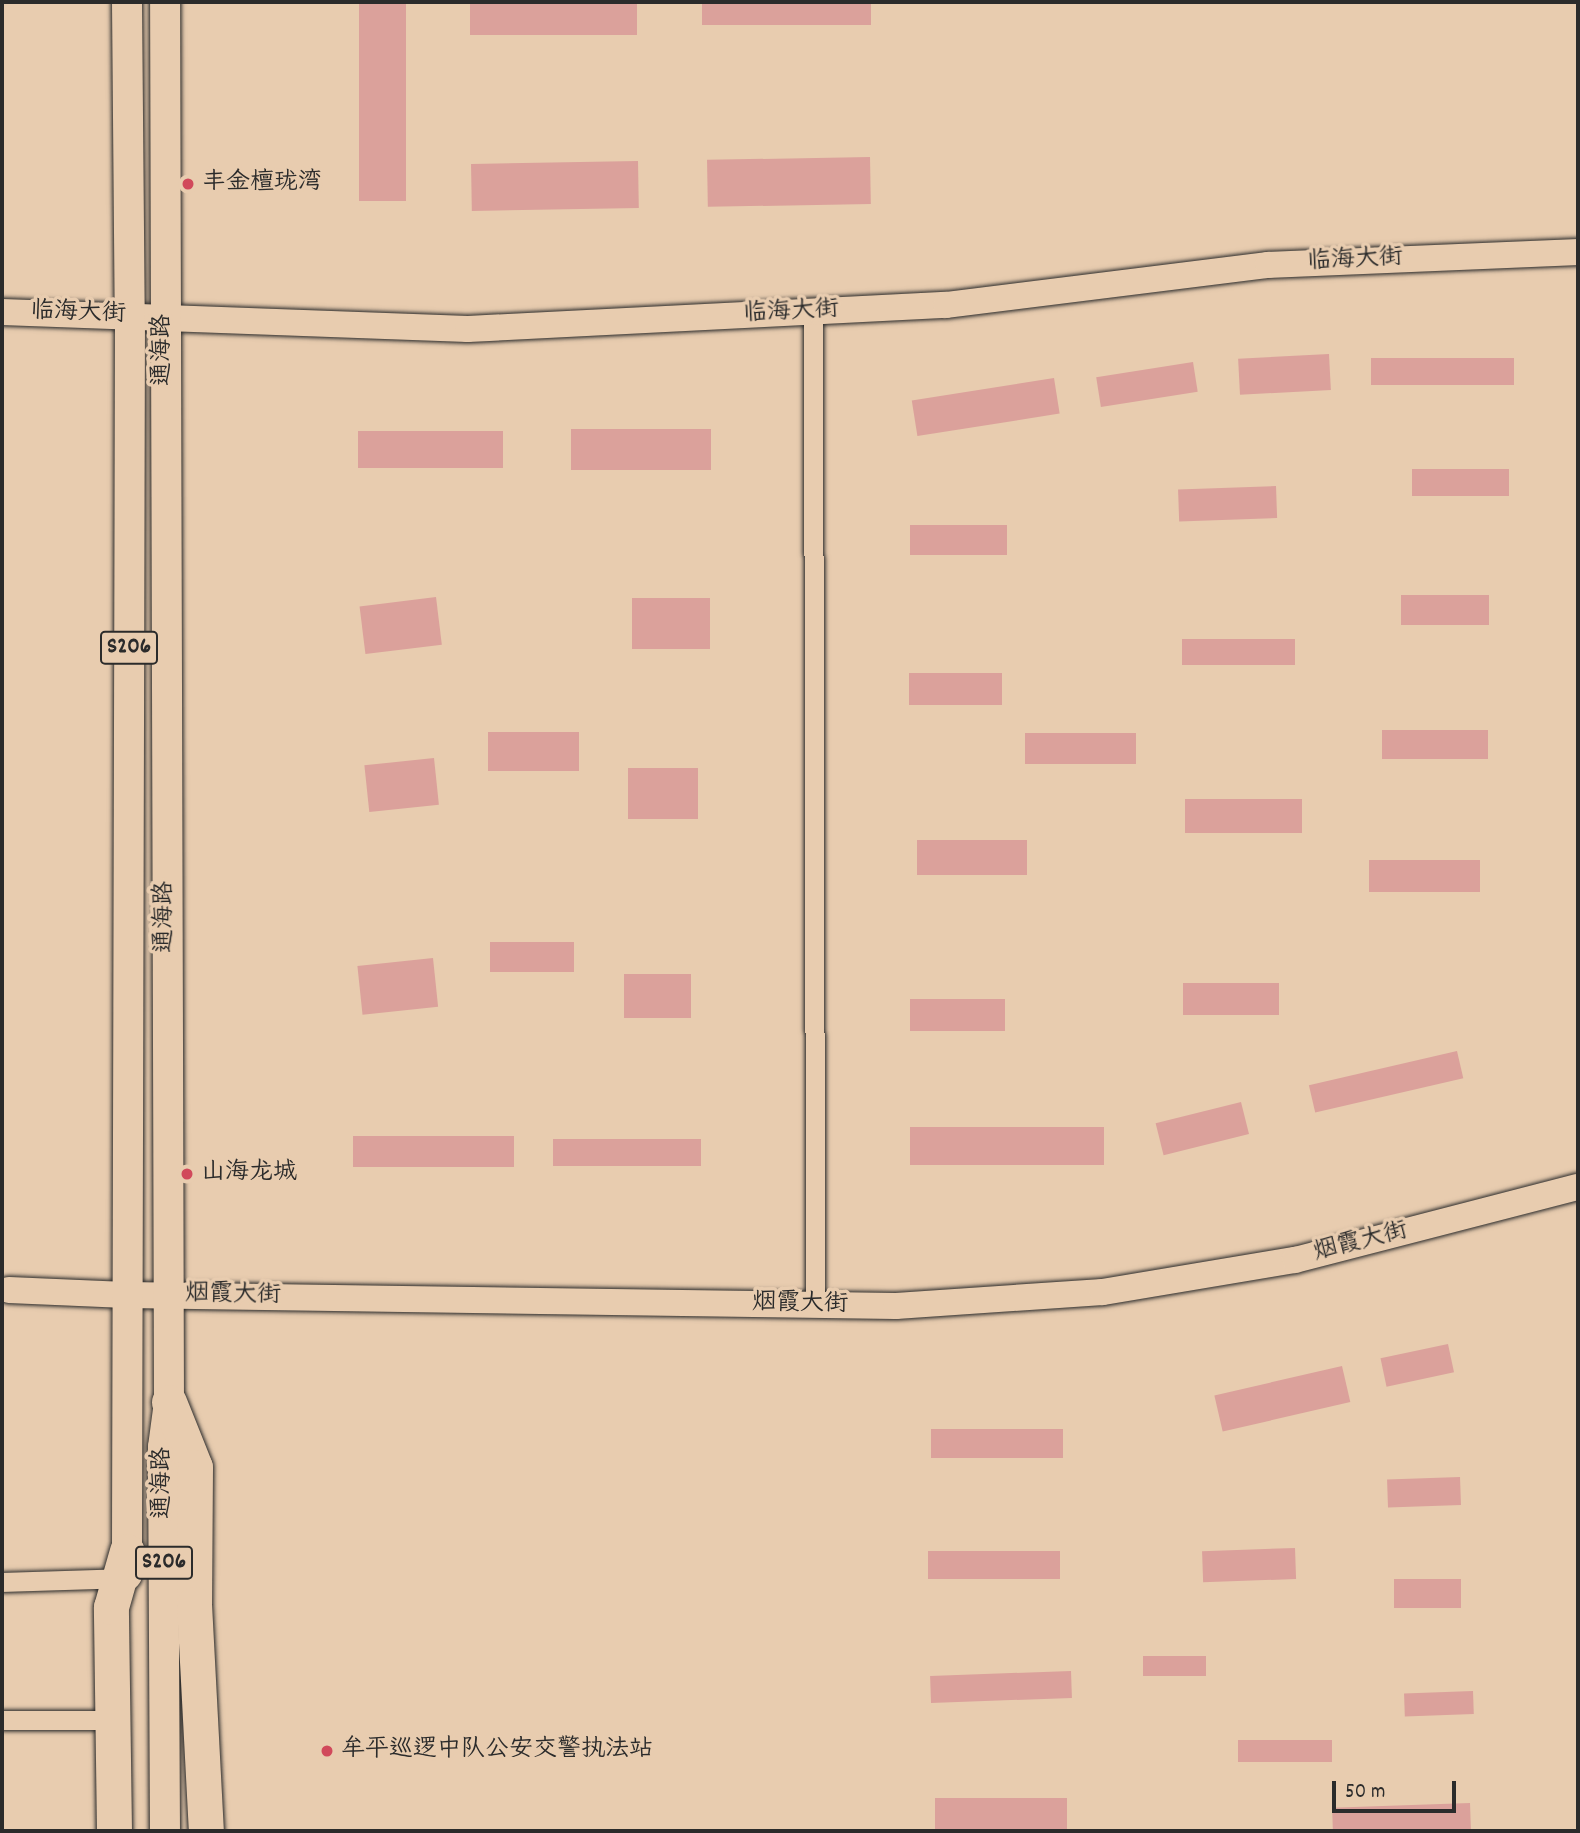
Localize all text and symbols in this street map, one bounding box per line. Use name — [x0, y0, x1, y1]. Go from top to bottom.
place label: 丰金檀珑湾 — [202, 170, 322, 198]
marker: 丰金檀珑湾 — [180, 176, 196, 192]
street label: 临海大街 — [1306, 244, 1404, 278]
street label: 临海大街 — [742, 296, 840, 330]
street label: 临海大街 — [30, 298, 126, 330]
street label: 通海路 — [150, 314, 178, 386]
road number: S206 — [99, 628, 159, 668]
street label: 通海路 — [152, 881, 180, 953]
place label: 山海龙城 — [201, 1160, 297, 1188]
marker: 山海龙城 — [179, 1166, 195, 1182]
street label: 烟霞大街 — [1311, 1217, 1411, 1269]
street label: 烟霞大街 — [185, 1281, 281, 1311]
street label: 烟霞大街 — [752, 1290, 848, 1320]
street label: 通海路 — [150, 1447, 178, 1519]
road number: S206 — [134, 1544, 194, 1582]
place label: 牟平巡逻中队公安交警执法站 — [341, 1737, 653, 1765]
marker: 牟平巡逻中队公安交警执法站 — [319, 1743, 335, 1759]
scale bar — [1335, 1766, 1459, 1810]
text: 50 m — [1345, 1778, 1385, 1808]

